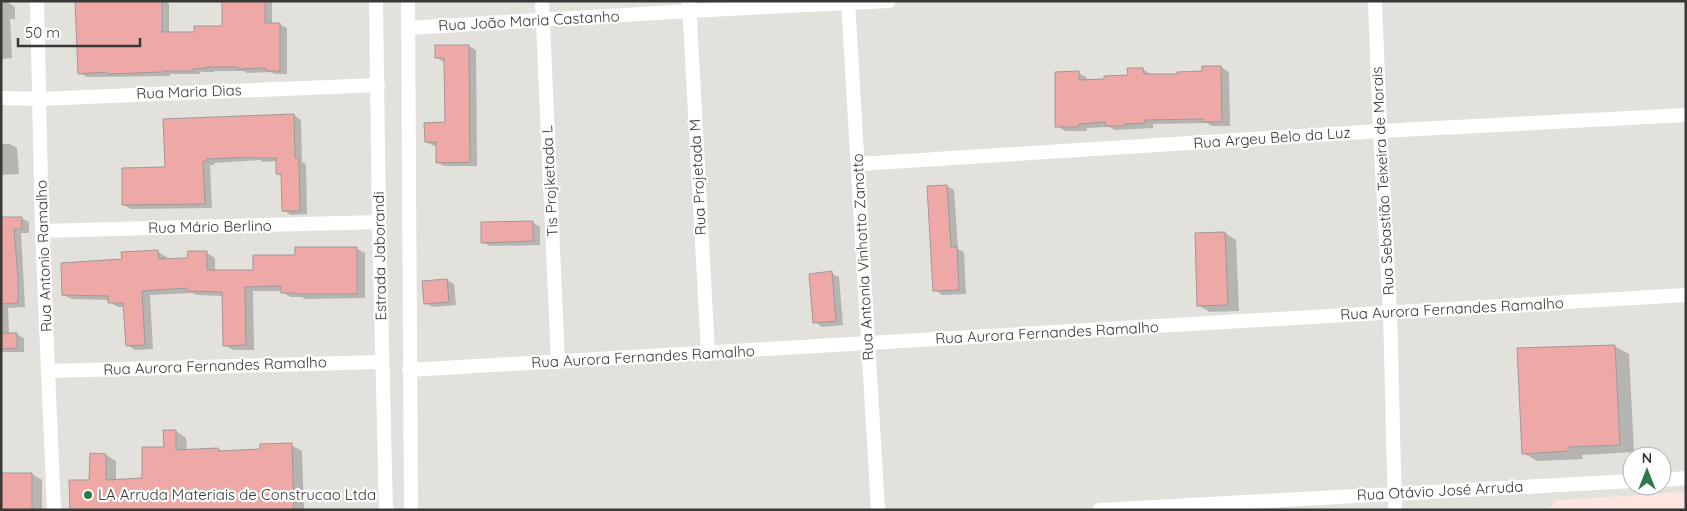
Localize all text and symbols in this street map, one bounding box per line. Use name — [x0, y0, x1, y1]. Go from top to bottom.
street label: Rua João Maria Castanho — [438, 6, 620, 35]
scale bar — [18, 15, 140, 47]
text: 50 m — [25, 23, 60, 42]
street label: Rua Sebastião Teixeira de Morais — [1367, 66, 1398, 296]
street label: Rua Maria Dias — [136, 80, 242, 103]
street label: Rua Projetada M — [685, 118, 710, 236]
street label: Rua Argeu Belo da Luz — [1193, 123, 1351, 152]
street label: Tis Projketada L — [537, 125, 562, 237]
street label: Rua Antonia Vinhotto Zanotto — [848, 153, 877, 361]
street label: Rua Antonio Ramalho — [31, 180, 56, 332]
street label: Estrada Jaborandi — [369, 191, 390, 321]
street label: Rua Mário Berlino — [148, 216, 272, 237]
street label: Rua Aurora Fernandes Ramalho — [1340, 293, 1564, 324]
street label: Rua Aurora Fernandes Ramalho — [935, 317, 1159, 348]
street label: Rua Aurora Fernandes Ramalho — [531, 341, 755, 372]
street label: Rua Aurora Fernandes Ramalho — [103, 352, 327, 379]
north arrow — [1622, 446, 1672, 496]
text: N — [1642, 449, 1652, 467]
street label: Rua Otávio José Arruda — [1356, 477, 1524, 504]
place label: LA Arruda Materiais de Construcao Ltda — [98, 485, 376, 504]
marker: LA Arruda Materiais de Construcao Ltda — [82, 489, 94, 501]

